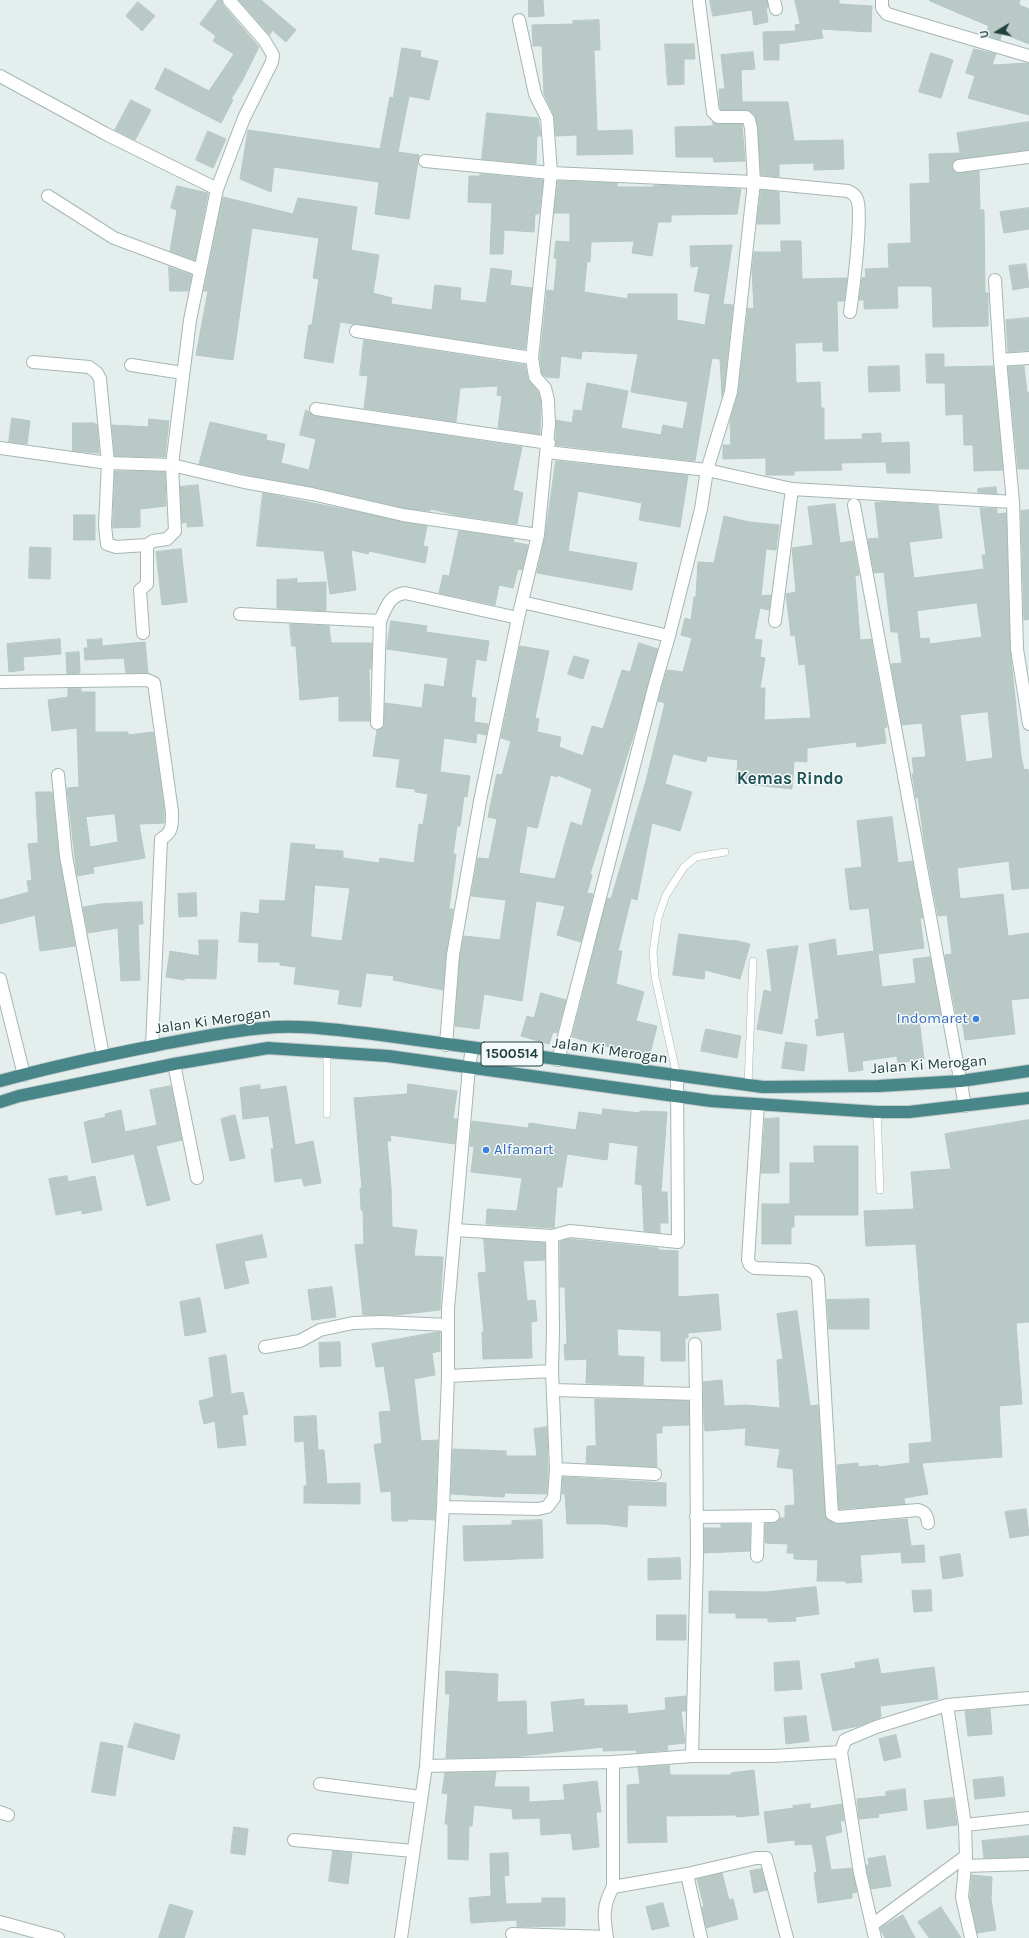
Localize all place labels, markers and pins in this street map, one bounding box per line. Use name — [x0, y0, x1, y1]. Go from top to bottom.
place label: Indomaret — [897, 1010, 968, 1028]
marker: Indomaret — [971, 1014, 981, 1024]
place label: Alfamart — [494, 1141, 554, 1159]
marker: Alfamart — [481, 1145, 491, 1155]

